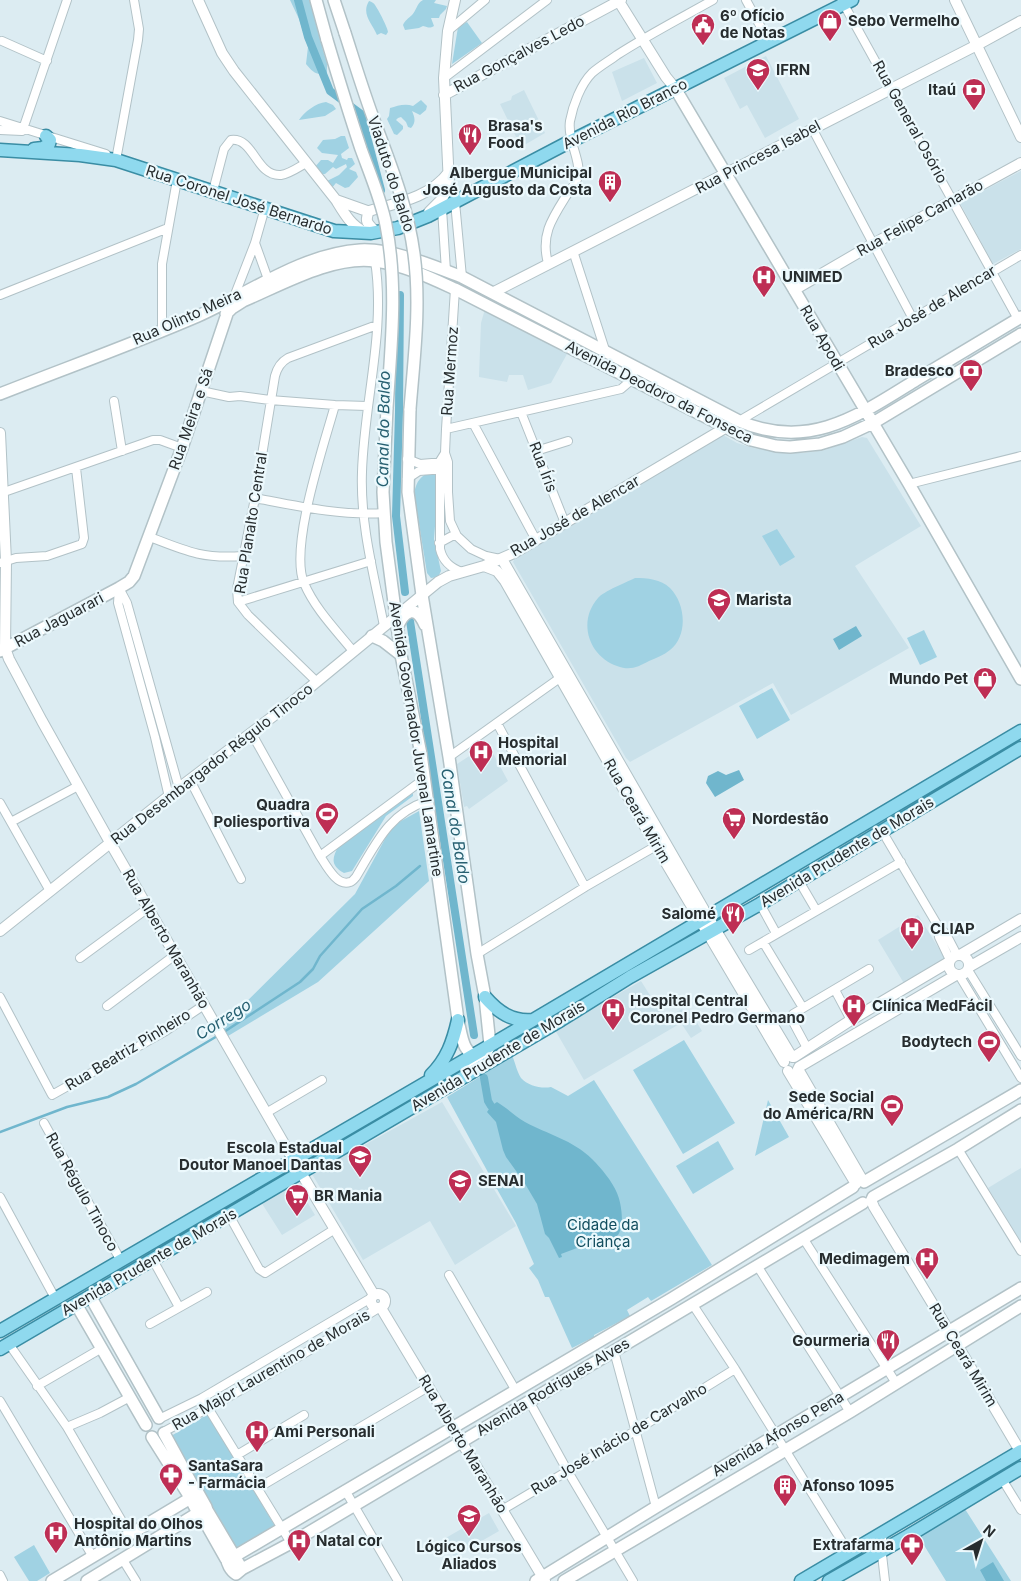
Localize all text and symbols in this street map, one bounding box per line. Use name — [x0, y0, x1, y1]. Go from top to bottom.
place label: 6º Ofício de Notas — [720, 6, 785, 42]
shop icon: Sebo Vermelho — [817, 8, 843, 42]
street label: Rua Gonçalves Ledo — [450, 11, 587, 96]
place label: Sebo Vermelho — [848, 11, 960, 30]
public building icon: 6º Ofício de Notas — [690, 12, 716, 46]
school or university icon: IFRN — [745, 57, 771, 91]
street label: Rua General Osório — [869, 57, 952, 187]
place label: IFRN — [776, 60, 810, 79]
street label: Avenida Rio Branco — [559, 74, 690, 153]
bank icon: Itaú — [961, 77, 987, 111]
place label: Itaú — [928, 80, 956, 99]
street label: Viaduto do Baldo — [364, 113, 419, 234]
place label: Brasa's Food — [488, 116, 543, 152]
street label: Rua Princesa Isabel — [692, 116, 824, 198]
restaurant icon: Brasa's Food — [457, 122, 483, 156]
street label: Rua Coronel José Bernardo — [144, 160, 335, 239]
place label: Albergue Municipal José Augusto da Costa — [423, 163, 592, 199]
building icon: Albergue Municipal José Augusto da Costa — [597, 169, 623, 203]
street label: Rua Felipe Camarão — [853, 175, 986, 260]
street label: Rua José de Alencar — [864, 261, 1000, 352]
hospital icon: UNIMED — [751, 264, 777, 298]
place label: UNIMED — [782, 267, 843, 286]
street label: Rua Olinto Meira — [130, 284, 244, 349]
street label: Rua Apodi — [796, 302, 849, 374]
street label: Rua Mermoz — [437, 326, 462, 416]
street label: Avenida Deodoro da Fonseca — [562, 336, 756, 447]
bank icon: Bradesco — [958, 358, 984, 392]
place label: Bradesco — [885, 361, 954, 380]
street label: Rua Meira e Sá — [164, 365, 217, 472]
water label: Canal do Baldo — [372, 371, 394, 487]
street label: Rua Íris — [525, 439, 562, 495]
street label: Rua Planalto Central — [230, 451, 271, 595]
street label: Rua José de Alencar — [507, 471, 643, 560]
school or university icon: Marista — [706, 587, 732, 621]
street label: Rua Jaguarari — [11, 588, 107, 651]
place label: Marista — [736, 590, 792, 609]
street label: Avenida Governador Juvenal Lamartine — [385, 600, 448, 878]
shop icon: Mundo Pet — [972, 666, 998, 700]
place label: Mundo Pet — [889, 669, 968, 688]
street label: Rua Desembargador Régulo Tinoco — [107, 679, 317, 848]
place label: Hospital Memorial — [498, 733, 567, 769]
hospital icon: Hospital Memorial — [468, 739, 494, 773]
street label: Rua Ceará Mirim — [600, 755, 675, 866]
water label: Canal do Baldo — [437, 767, 475, 885]
street label: Avenida Prudente de Morais — [756, 792, 937, 911]
place label: Quadra Poliesportiva — [214, 795, 310, 831]
sports icon: Quadra Poliesportiva — [314, 801, 340, 835]
supermarket icon: Nordestão — [721, 806, 747, 840]
place label: Nordestão — [752, 809, 829, 828]
street label: Rua Alberto Maranhão — [119, 866, 214, 1012]
restaurant icon: Salomé — [720, 901, 746, 935]
place label: Salomé — [662, 904, 716, 923]
hospital icon: CLIAP — [899, 916, 925, 950]
place label: CLIAP — [930, 919, 975, 938]
place label: Hospital Central Coronel Pedro Germano — [630, 991, 805, 1027]
hospital icon: Clínica MedFácil — [841, 993, 867, 1027]
water label: Corrego — [191, 994, 255, 1044]
street label: Avenida Prudente de Morais — [407, 996, 588, 1115]
place label: Clínica MedFácil — [872, 996, 992, 1015]
hospital icon: Hospital Central Coronel Pedro Germano — [600, 997, 626, 1031]
street label: Rua Beatriz Pinheiro — [62, 1005, 194, 1095]
sports icon: Bodytech — [976, 1029, 1002, 1063]
place label: Bodytech — [902, 1032, 972, 1051]
place label: Sede Social do América/RN — [763, 1087, 874, 1123]
sports icon: Sede Social do América/RN — [879, 1093, 905, 1127]
street label: Rua Régulo Tinoco — [42, 1129, 123, 1255]
place label: Escola Estadual Doutor Manoel Dantas — [179, 1138, 342, 1174]
school or university icon: Escola Estadual Doutor Manoel Dantas — [347, 1144, 373, 1178]
school or university icon: SENAI — [447, 1168, 473, 1202]
place label: SENAI — [478, 1171, 524, 1190]
supermarket icon: BR Mania — [284, 1183, 310, 1217]
place label: BR Mania — [314, 1186, 382, 1205]
street label: Avenida Prudente de Morais — [58, 1203, 240, 1320]
park label: Cidade da Criança — [567, 1215, 639, 1251]
hospital icon: Medimagem — [914, 1246, 940, 1280]
place label: Medimagem — [819, 1249, 910, 1268]
street label: Rua Ceará Mirim — [925, 1299, 1002, 1410]
street label: Rua Major Laurentino de Morais — [168, 1305, 373, 1434]
restaurant icon: Gourmeria — [875, 1328, 901, 1362]
place label: Gourmeria — [792, 1331, 870, 1350]
street label: Avenida Rodrigues Alves — [473, 1333, 633, 1440]
street label: Rua Alberto Maranhão — [415, 1371, 512, 1516]
street label: Rua José Inácio de Carvalho — [527, 1378, 710, 1499]
street label: Avenida Afonso Pena — [708, 1387, 847, 1480]
hospital icon: Ami Personali — [244, 1419, 270, 1453]
place label: Ami Personali — [274, 1422, 375, 1441]
place label: SantaSara - Farmácia — [188, 1456, 266, 1492]
pharmacy icon: SantaSara - Farmácia — [158, 1462, 184, 1496]
building icon: Afonso 1095 — [772, 1473, 798, 1507]
place label: Afonso 1095 — [802, 1476, 894, 1495]
school or university icon: Lógico Cursos Aliados — [456, 1503, 482, 1537]
place label: Hospital do Olhos Antônio Martins — [74, 1514, 203, 1550]
north arrow — [956, 1516, 1006, 1566]
hospital icon: Hospital do Olhos Antônio Martins — [43, 1520, 69, 1554]
text: N — [980, 1521, 999, 1540]
hospital icon: Natal cor — [286, 1528, 312, 1562]
place label: Natal cor — [316, 1531, 382, 1550]
pharmacy icon: Extrafarma — [899, 1532, 925, 1566]
place label: Extrafarma — [813, 1535, 894, 1554]
place label: Lógico Cursos Aliados — [416, 1537, 522, 1573]

